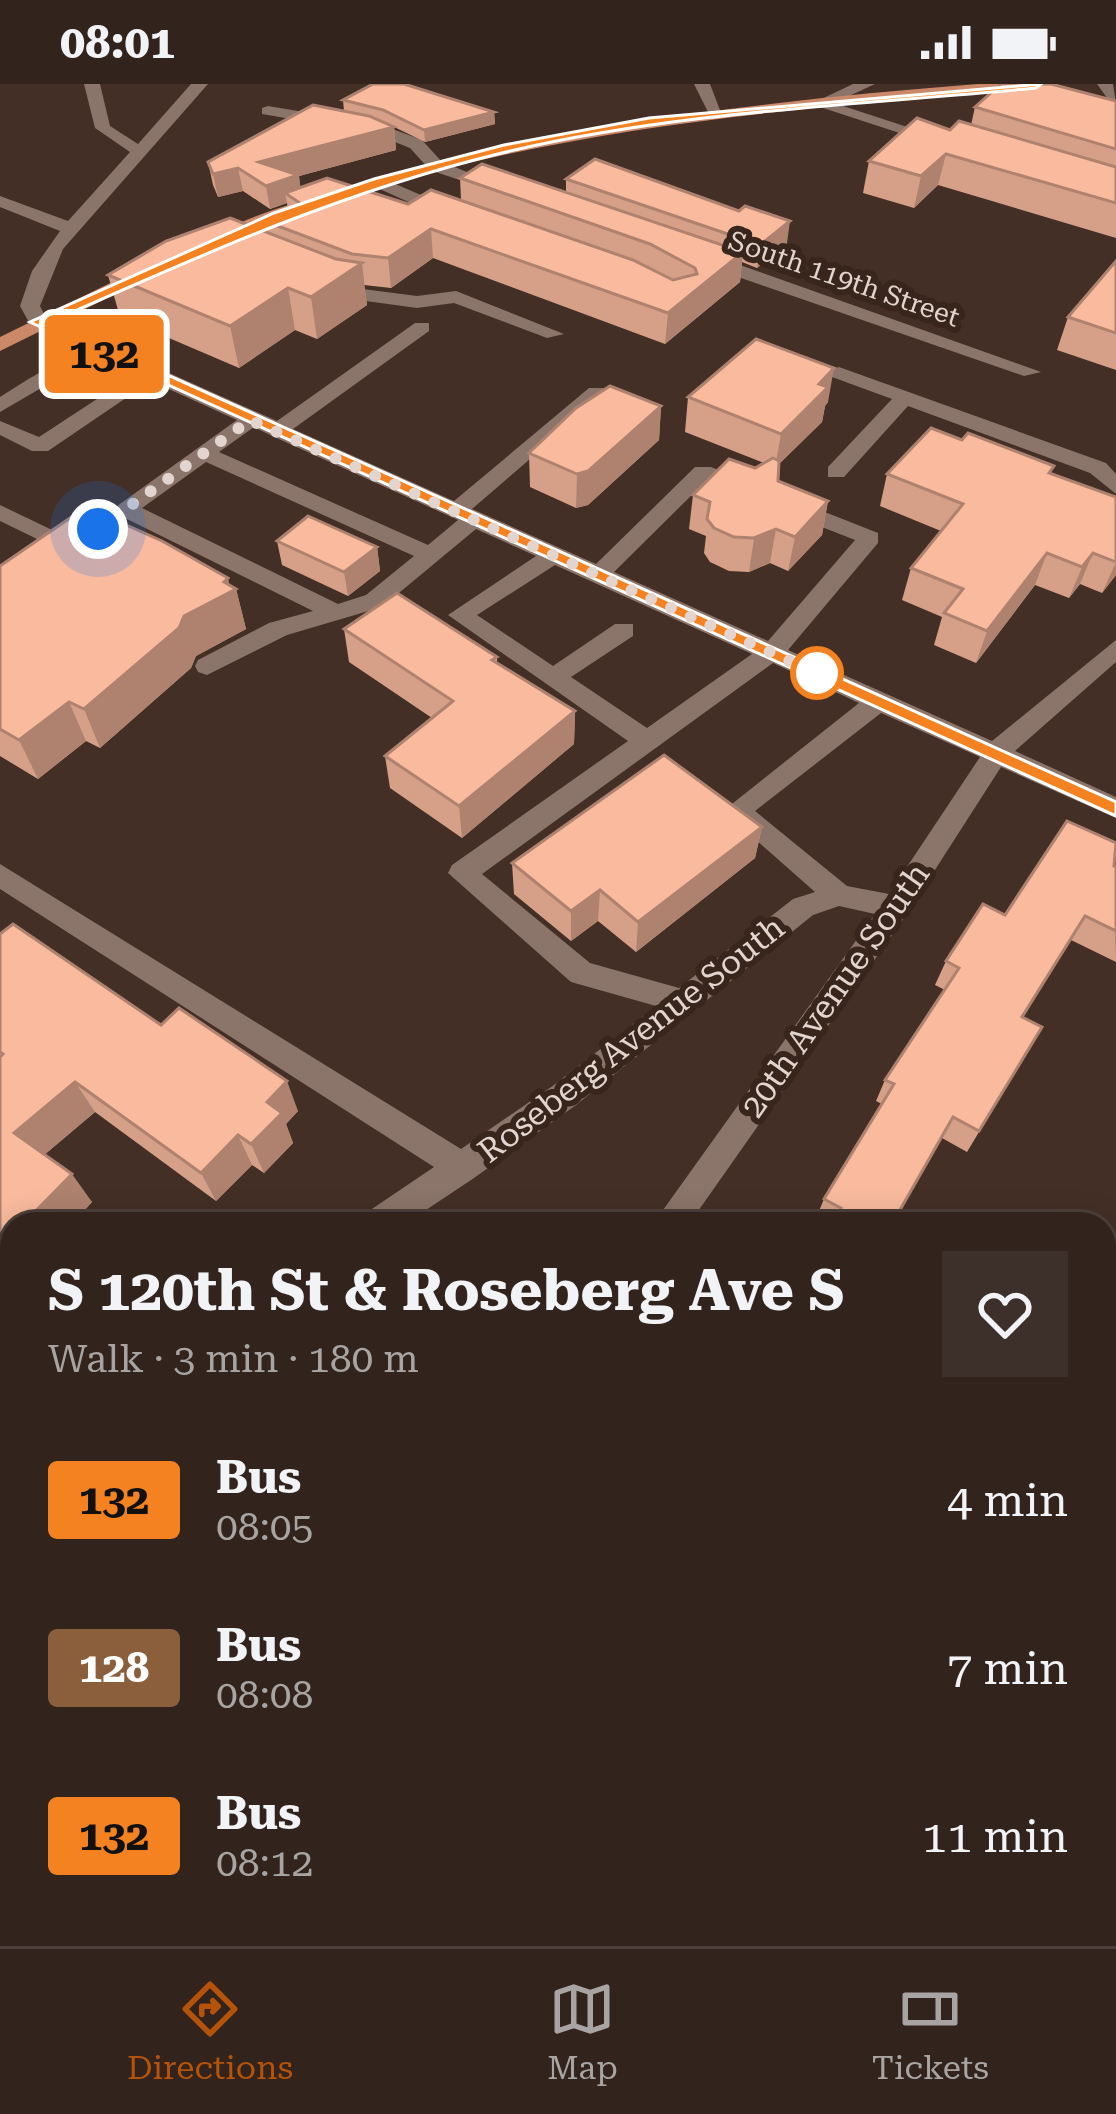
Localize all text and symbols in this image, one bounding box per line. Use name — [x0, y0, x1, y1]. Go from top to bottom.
text: 08:01 — [60, 16, 175, 69]
street label: South 119th Street — [724, 224, 964, 334]
line badge: 132 — [35, 315, 173, 393]
text: 132 — [69, 329, 139, 378]
your location — [68, 499, 128, 559]
unlabelled marker — [792, 648, 842, 698]
street label: 20th Avenue South — [733, 855, 937, 1125]
street label: Roseberg Avenue South — [470, 907, 792, 1171]
button: heart — [942, 1251, 1068, 1377]
text: S 120th St & Roseberg Ave S — [48, 1257, 844, 1324]
text: Walk · 3 min · 180 m — [48, 1336, 419, 1382]
text: Bus — [216, 1451, 301, 1504]
text: 4 min — [947, 1474, 1068, 1527]
text: 132 — [79, 1475, 149, 1524]
text: 08:05 — [216, 1504, 313, 1550]
text: Bus — [216, 1619, 301, 1672]
text: 7 min — [947, 1642, 1068, 1695]
text: 128 — [79, 1643, 149, 1692]
text: 08:08 — [216, 1672, 313, 1718]
text: Bus — [216, 1787, 301, 1840]
text: 11 min — [922, 1810, 1068, 1863]
text: 132 — [79, 1811, 149, 1860]
text: 08:12 — [216, 1840, 313, 1886]
tab: Directions — [127, 1976, 293, 2087]
tab: Map — [547, 1976, 618, 2087]
tab: Tickets — [872, 1976, 989, 2087]

